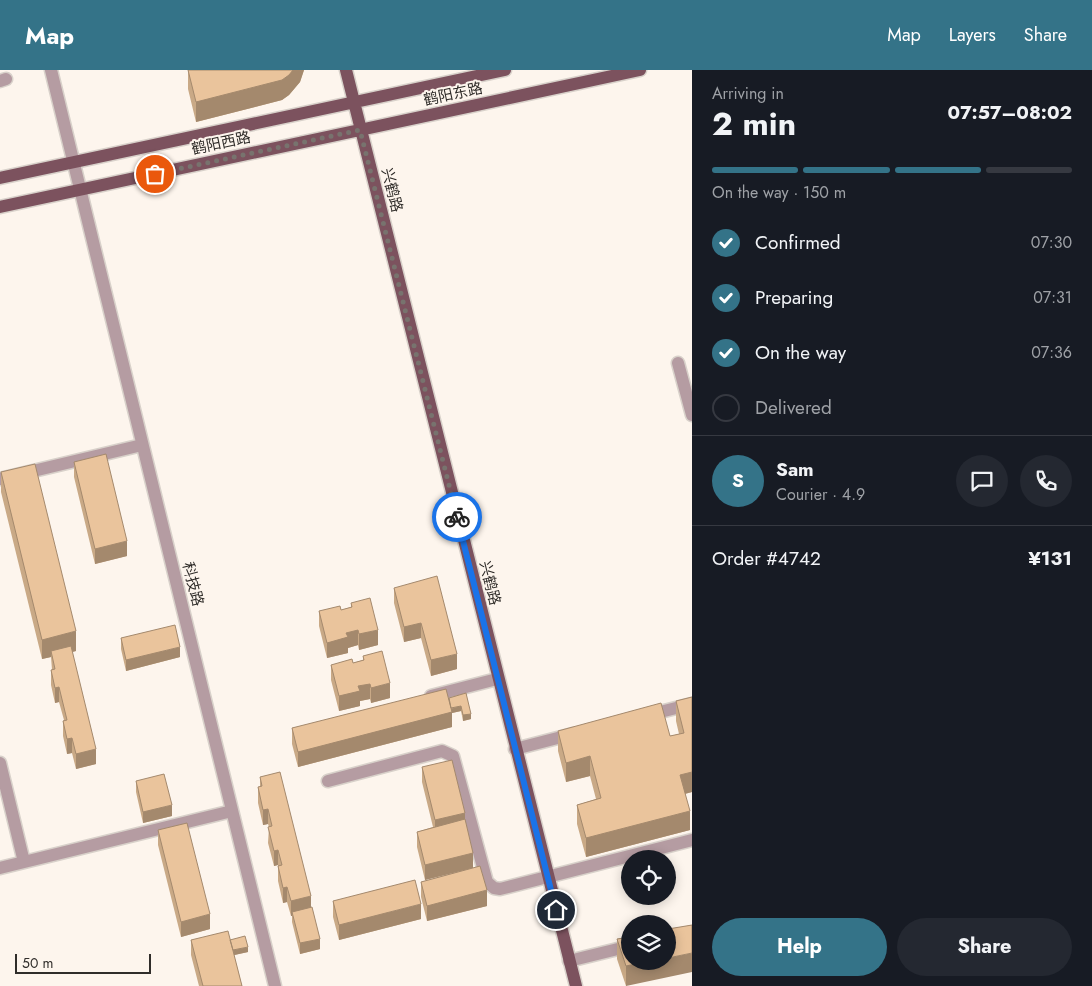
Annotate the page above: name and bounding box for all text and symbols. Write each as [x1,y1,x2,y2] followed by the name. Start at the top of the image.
[25,18,74,53] text: Map
[887,22,921,48] text: Map
[949,22,996,48] text: Layers
[1024,22,1067,48] text: Share
[421,77,485,111] street label: 鹤阳东路
[712,82,784,105] text: Arriving in
[948,99,1072,126] text: 07:57–08:02
[712,101,796,147] text: 2 min
[189,126,253,160] street label: 鹤阳西路
[134,153,176,195] pin
[141,160,169,188] icon: bag
[376,165,408,215] street label: 兴鹤路
[712,181,846,204] text: On the way · 150 m
[712,229,740,257] icon: check
[755,229,841,256] text: Confirmed
[1031,231,1072,254] text: 07:30
[712,284,740,312] icon: check
[755,284,833,311] text: Preparing
[1033,286,1072,309] text: 07:31
[712,339,740,367] icon: check
[755,339,846,366] text: On the way
[1031,341,1072,364] text: 07:36
[755,394,832,421] text: Delivered
[956,455,1008,507] button: chat
[1020,455,1072,507] button: phone
[776,456,814,483] text: Sam
[732,467,744,494] text: S
[776,483,865,506] text: Courier · 4.9
[432,492,482,542] courier
[443,503,471,531] icon: bike
[712,545,821,572] text: Order #4742
[1028,545,1072,572] text: ¥131
[474,558,506,608] street label: 兴鹤路
[177,559,209,609] street label: 科技路
[621,850,676,970] map controls
[621,850,676,905] button: locate
[535,889,577,931] pin
[542,896,570,924] icon: home
[621,915,676,970] button: layers
[712,918,887,976] button: Help
[897,918,1072,976] button: Share
[15,951,151,974] scale bar
[22,953,53,973] text: 50 m

